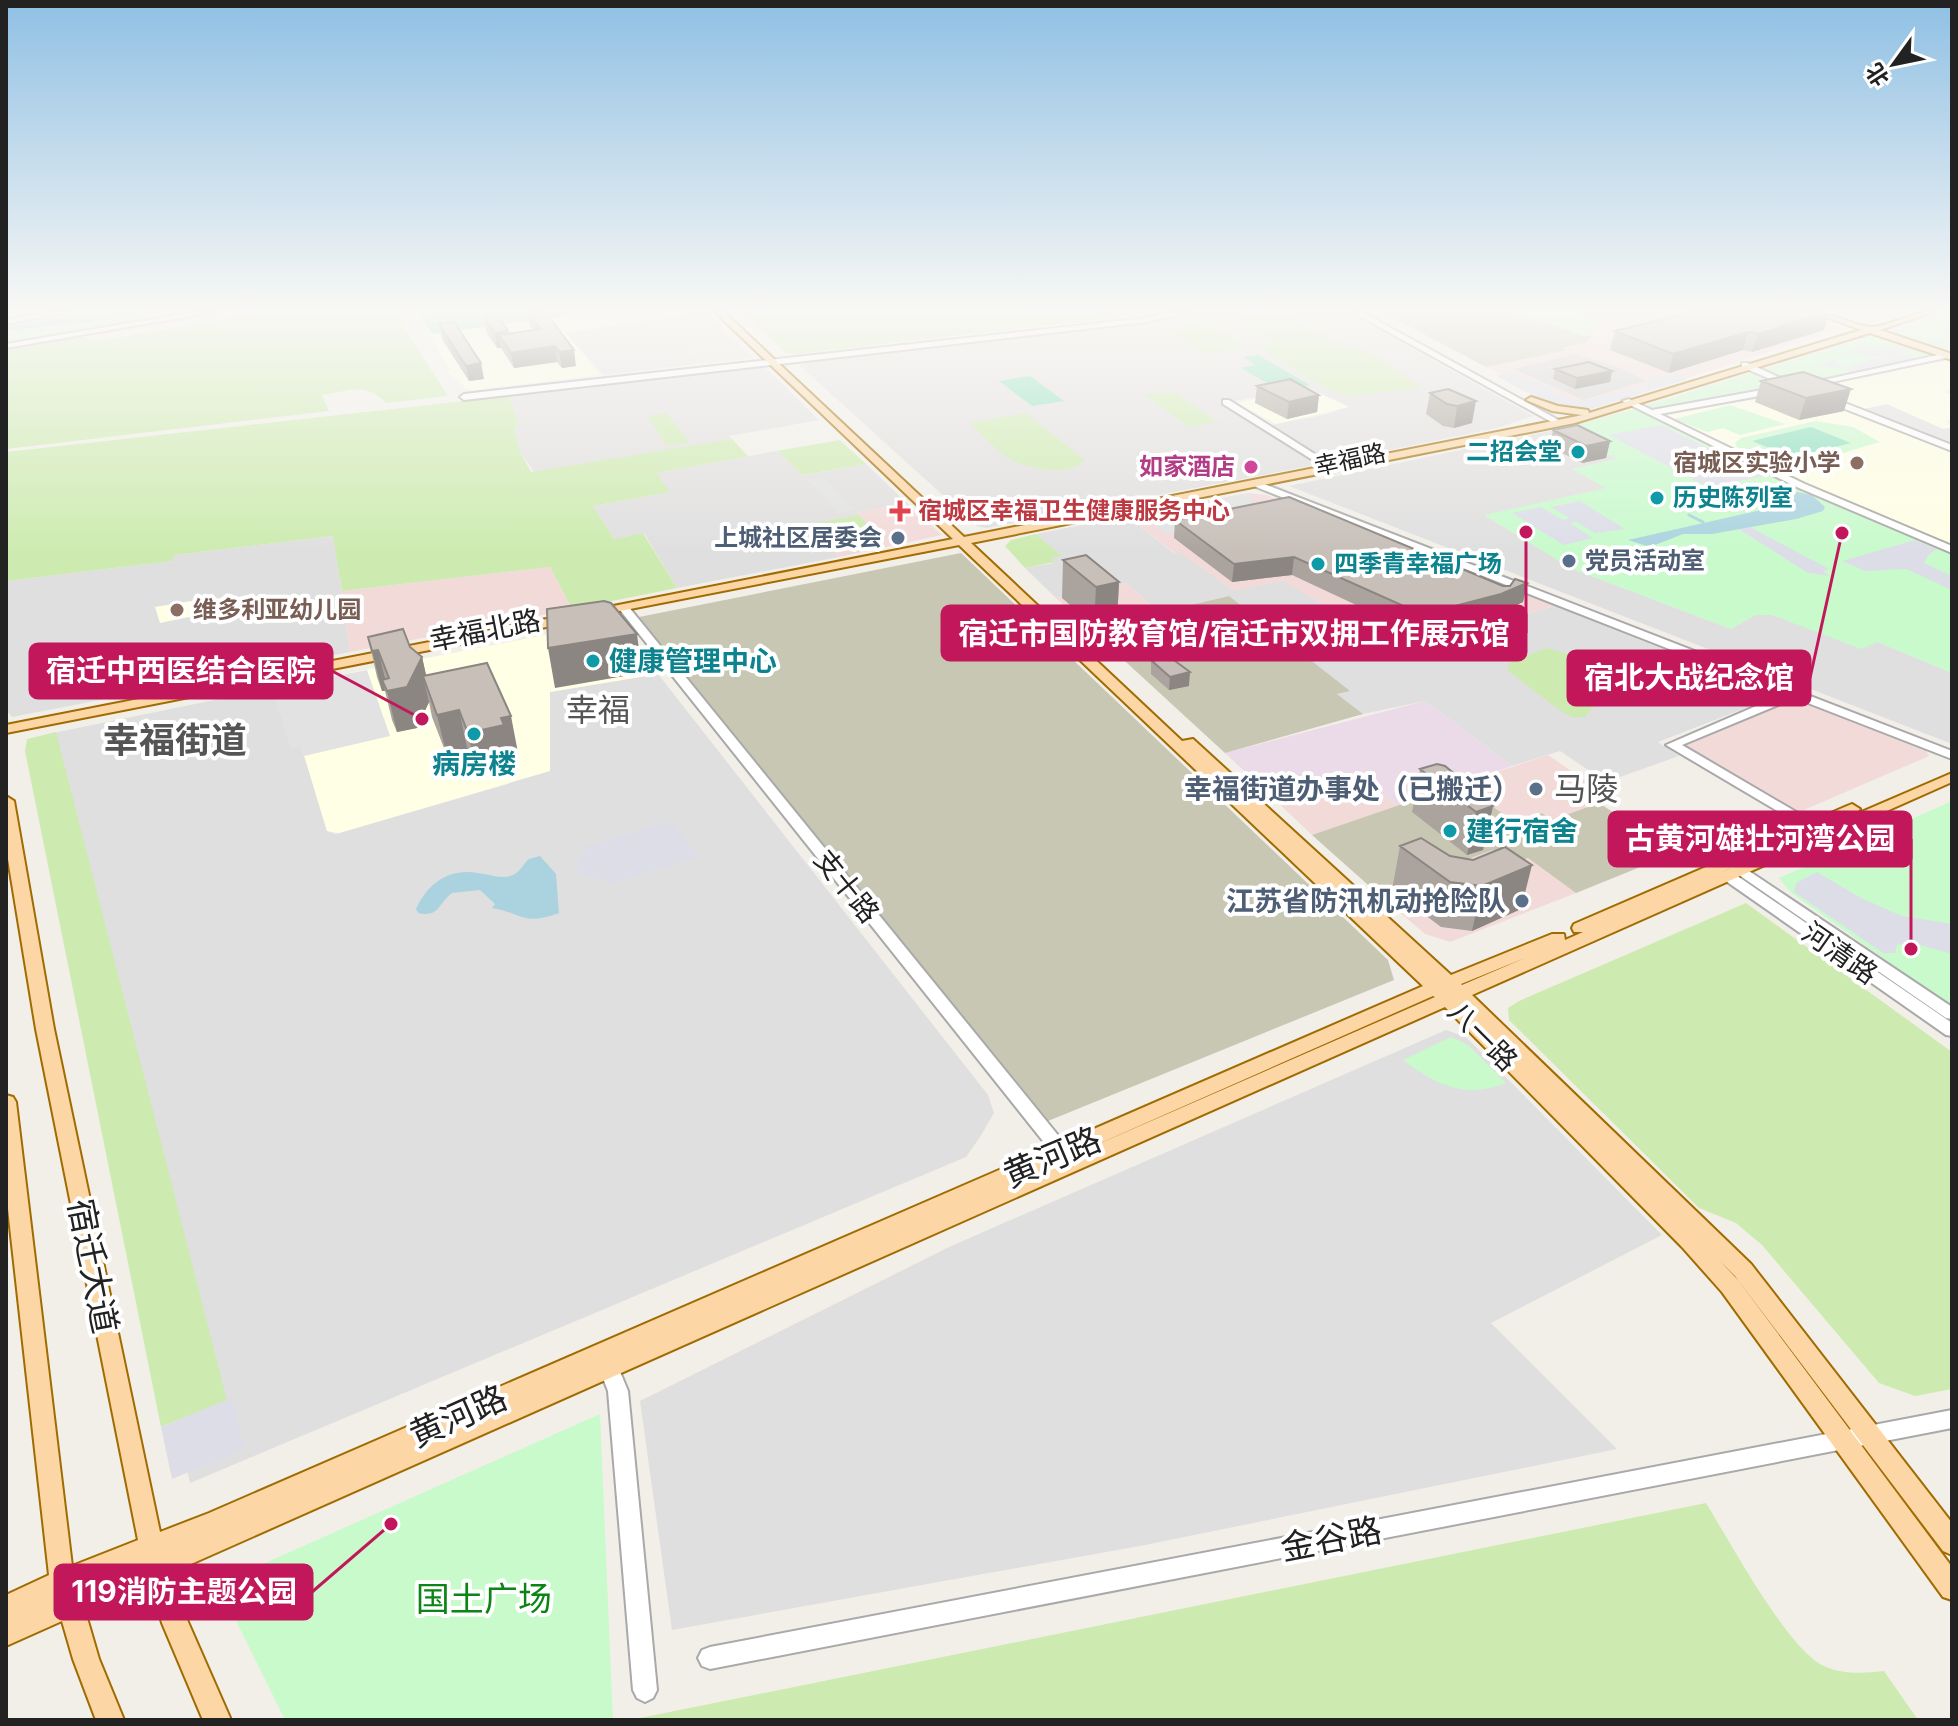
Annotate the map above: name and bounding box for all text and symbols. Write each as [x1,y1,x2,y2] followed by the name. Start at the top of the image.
[1854,24,1934,104] north arrow
[1860,59,1894,91] text: 北
[1466,437,1562,466] place label: 二招会堂
[1312,438,1388,481] street label: 幸福路
[1569,443,1587,461] marker: 二招会堂
[1673,448,1841,477] place label: 宿城区实验小学
[1139,452,1235,481] place label: 如家酒店
[1848,454,1866,472] marker: 宿城区实验小学
[1242,458,1260,476] marker: 如家酒店
[1673,483,1793,512] place label: 历史陈列室
[1648,489,1666,507] marker: 历史陈列室
[918,496,1230,525] place label: 宿城区幸福卫生健康服务中心
[889,500,911,522] marker: 宿城区幸福卫生健康服务中心
[714,523,882,552] place label: 上城社区居委会
[889,529,907,547] marker: 上城社区居委会
[1585,546,1705,575] place label: 党员活动室
[1334,549,1502,578] place label: 四季青幸福广场
[1560,552,1578,570] marker: 党员活动室
[1309,555,1327,573] marker: 四季青幸福广场
[193,595,361,624] place label: 维多利亚幼儿园
[168,601,186,619] marker: 维多利亚幼儿园
[427,603,543,657] street label: 幸福北路
[942,606,1526,660] callout: 宿迁市国防教育馆/宿迁市双拥工作展示馆
[958,615,1510,651] text: 宿迁市国防教育馆/宿迁市双拥工作展示馆
[30,644,332,698] callout: 宿迁中西医结合医院
[609,644,777,678] place label: 健康管理中心
[1568,651,1810,705] callout: 宿北大战纪念馆
[46,652,316,688] text: 宿迁中西医结合医院
[584,652,602,670] marker: 健康管理中心
[1584,659,1794,695] text: 宿北大战纪念馆
[566,690,630,729] district label: 幸福
[103,718,247,762] district label: 幸福街道
[465,725,483,743] marker: 病房楼
[432,747,516,781] place label: 病房楼
[1554,769,1618,808] district label: 马陵
[1184,772,1520,806] place label: 幸福街道办事处（已搬迁）
[1527,780,1545,798] marker: 幸福街道办事处（已搬迁）
[1609,812,1911,866] callout: 古黄河雄壮河湾公园
[1466,814,1578,848] place label: 建行宿舍
[1625,820,1895,856] text: 古黄河雄壮河湾公园
[1441,822,1459,840] marker: 建行宿舍
[807,843,887,929] street label: 支十路
[1226,884,1506,918] place label: 江苏省防汛机动抢险队
[1513,892,1531,910] marker: 江苏省防汛机动抢险队
[1796,915,1884,991] street label: 河清路
[1441,994,1525,1078] street label: 八一路
[997,1118,1107,1195] street label: 黄河路
[60,1195,127,1337] street label: 宿迁大道
[403,1376,513,1455] street label: 黄河路
[1277,1509,1385,1568] street label: 金谷路
[55,1565,312,1619] callout: 119消防主题公园
[71,1573,297,1609] text: 119消防主题公园
[416,1578,552,1619] park label: 国土广场

